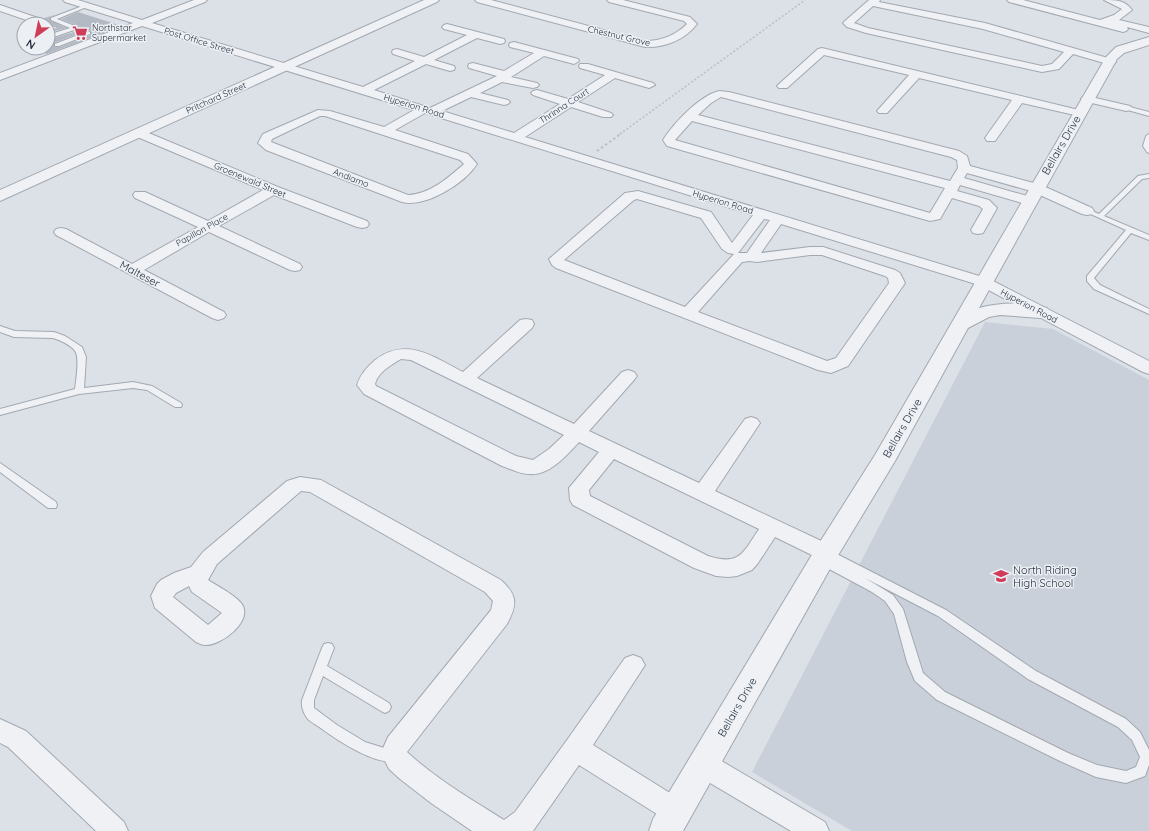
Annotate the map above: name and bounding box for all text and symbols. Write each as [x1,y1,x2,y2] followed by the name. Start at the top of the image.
[16,16,56,56] north arrow
[92,22,146,43] place label: Northstar Supermarket
[587,23,651,48] street label: Chestnut Grove
[71,24,89,42] supermarket icon: Northstar Supermarket
[163,25,235,56] street label: Post Office Street
[23,36,38,52] text: N
[184,79,248,116] street label: Pritchard Street
[537,85,591,126] street label: Thrinna Court
[382,91,446,120] street label: Hyperion Road
[1038,113,1084,177] street label: Bellairs Drive
[213,159,288,200] street label: Groenewald Street
[332,166,371,189] street label: Andiamo
[691,187,755,216] street label: Hyperion Road
[174,211,230,248] street label: Papillon Place
[117,258,163,291] street label: Malteser
[999,286,1060,325] street label: Hyperion Road
[879,396,925,460] street label: Bellairs Drive
[1013,563,1077,590] place label: North Riding High School
[992,567,1010,585] school or university icon: North Riding High School
[714,675,760,739] street label: Bellairs Drive

